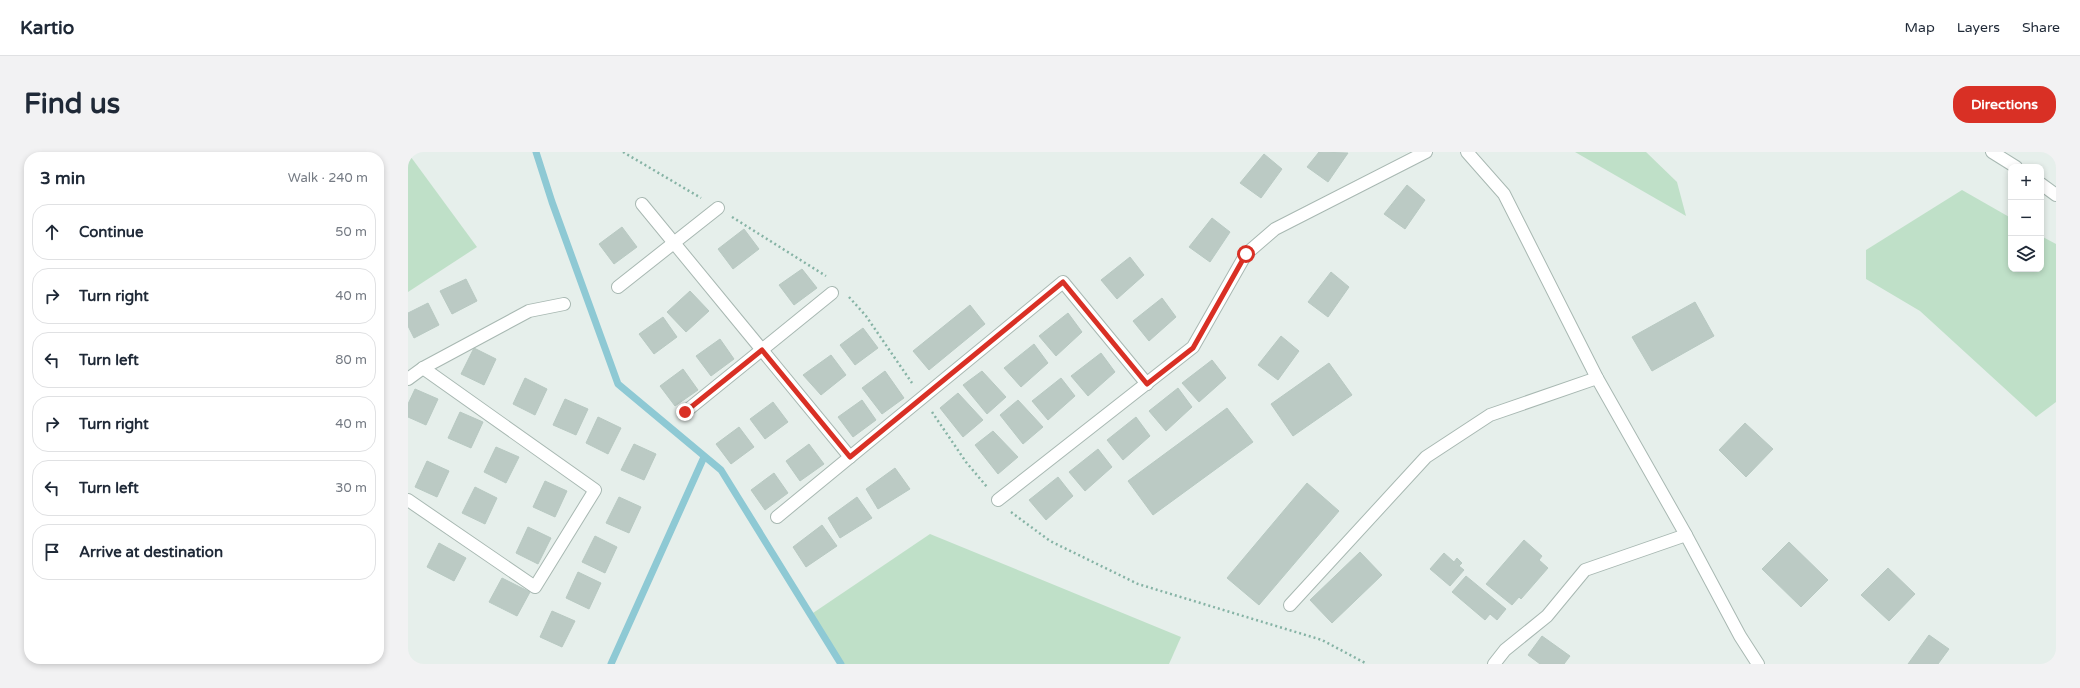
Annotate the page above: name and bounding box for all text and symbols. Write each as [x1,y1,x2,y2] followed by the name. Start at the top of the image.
[20,17,74,39] text: Kartio
[1905,19,1935,36] text: Map
[1957,19,2000,36] text: Layers
[2022,19,2060,36] text: Share
[1953,86,2056,123] button: Directions
[24,87,120,121] text: Find us
[2008,164,2044,272] map controls
[2008,164,2044,200] button: +
[40,168,85,189] text: 3 min
[288,170,368,186] text: Walk · 240 m
[2008,200,2044,236] button: −
[41,221,63,243] icon: ahead
[79,223,143,241] text: Continue
[335,224,367,240] text: 50 m
[2008,236,2044,272] button: layers
[1237,245,1255,263] route start
[41,285,63,307] icon: right
[79,287,149,305] text: Turn right
[335,288,367,304] text: 40 m
[41,349,63,371] icon: left
[79,351,139,369] text: Turn left
[335,352,367,368] text: 80 m
[676,403,694,421] route end
[41,413,63,435] icon: right
[79,415,149,433] text: Turn right
[335,416,367,432] text: 40 m
[41,477,63,499] icon: left
[79,479,139,497] text: Turn left
[335,480,367,496] text: 30 m
[41,541,63,563] icon: arrive
[79,543,223,561] text: Arrive at destination

